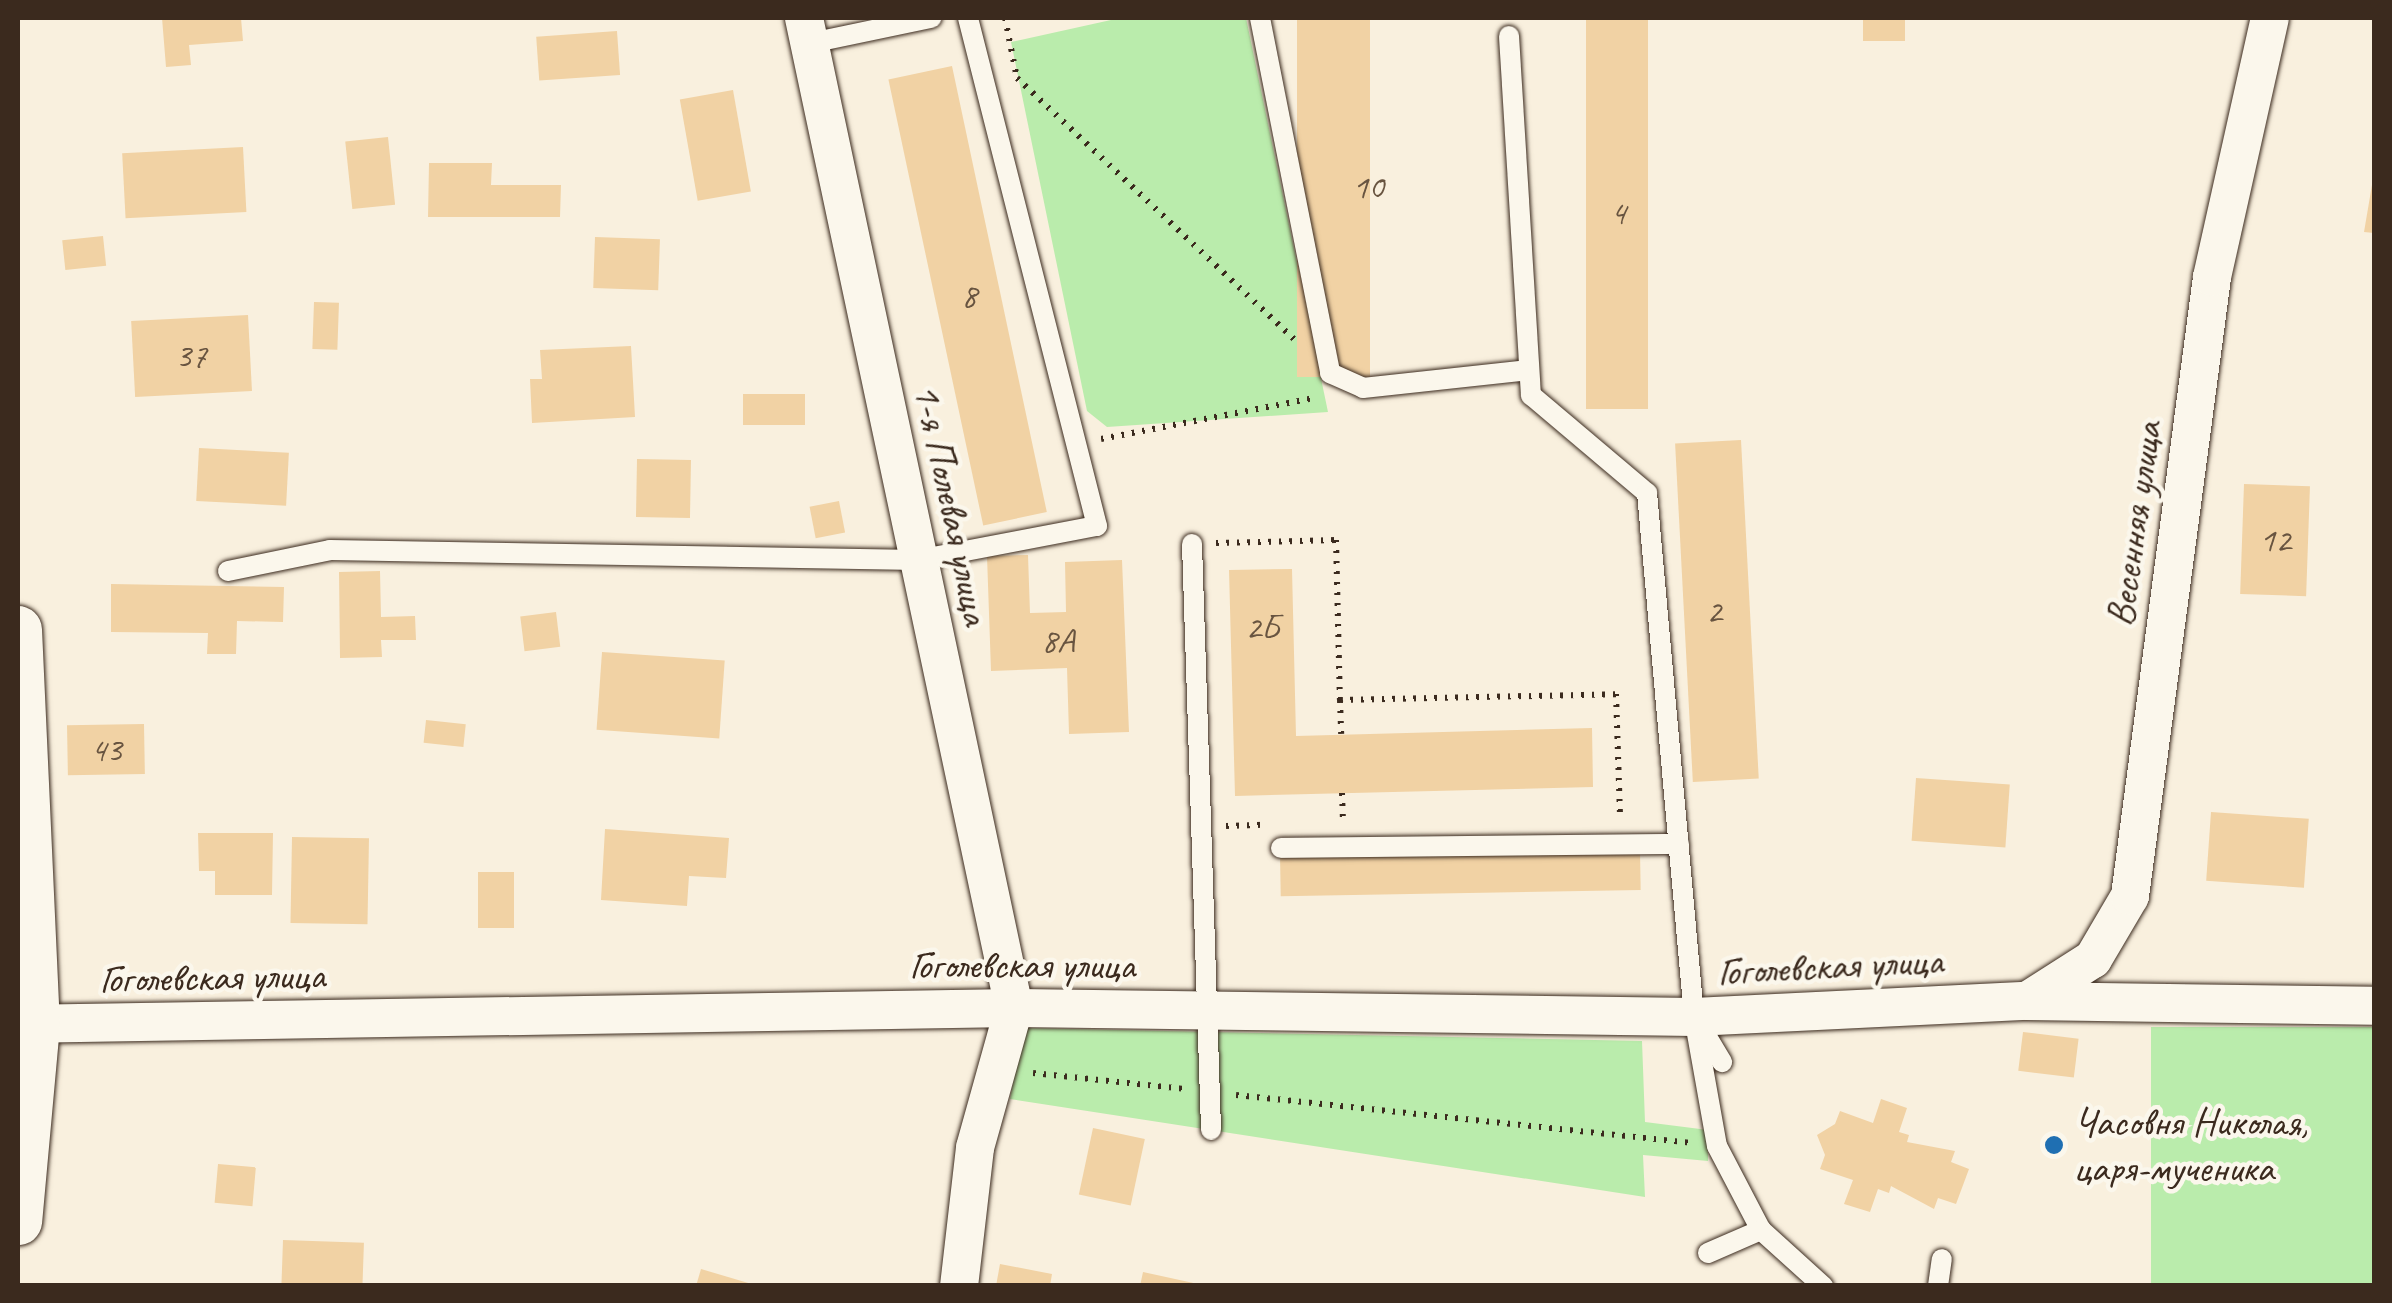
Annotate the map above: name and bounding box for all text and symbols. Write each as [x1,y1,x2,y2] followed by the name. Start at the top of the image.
[1352,166,1384,208] house number: 10
[1610,192,1626,234] house number: 4
[961,275,977,317] house number: 8
[175,335,207,377] house number: 37
[903,377,1001,631] street label: 1-я Полевая улица
[2096,418,2172,630] street label: Весенняя улица
[2259,519,2291,561] house number: 12
[1706,590,1722,632] house number: 2
[1245,606,1279,648] house number: 2Б
[1041,620,1075,662] house number: 8А
[90,729,122,771] house number: 43
[1715,936,1945,996] street label: Гоголевская улица
[908,941,1136,989] street label: Гоголевская улица
[97,951,327,1003] street label: Гоголевская улица
[2074,1098,2308,1192] place label: Часовня Николая, царя-мученика
[2043,1134,2065,1156] marker: Часовня Николая, царя-мученика

